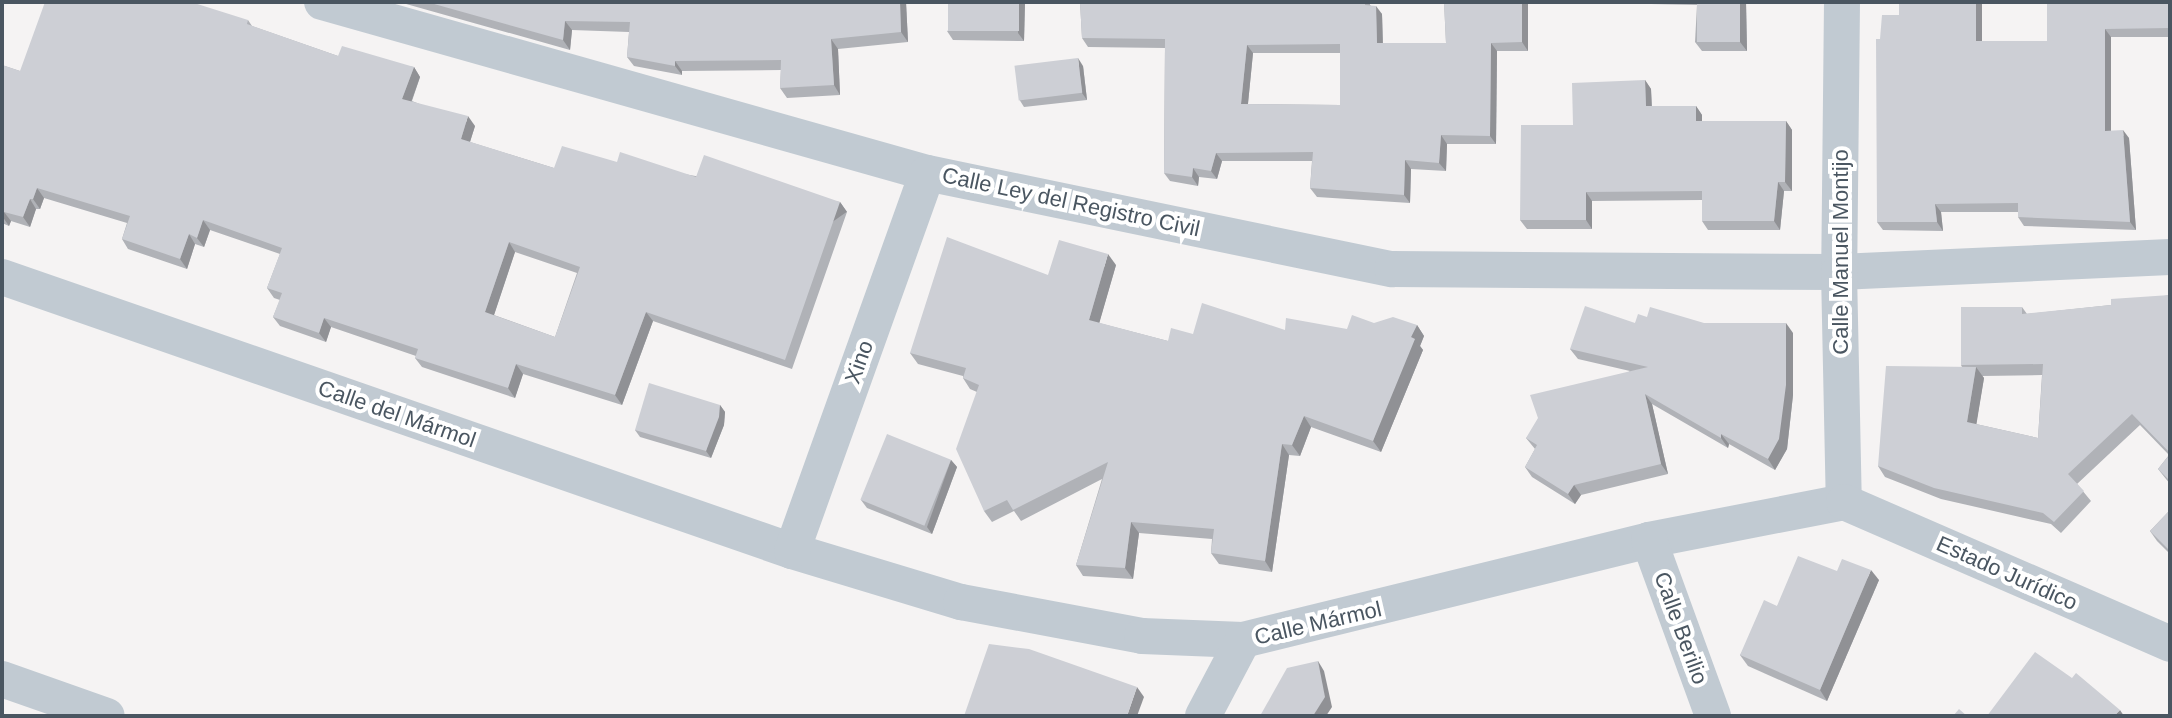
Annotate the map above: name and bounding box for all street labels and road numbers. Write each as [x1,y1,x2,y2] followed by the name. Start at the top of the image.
[1828,149,1854,355] street label: Calle Manuel Montijo
[940,162,1202,242] street label: Calle Ley del Registro Civil
[839,337,879,387] street label: Xino
[315,375,479,453] street label: Calle del Mármol
[1932,530,2082,616] street label: Estado Jurídico
[1649,568,1713,688] street label: Calle Berilio
[1252,596,1384,650] street label: Calle Mármol

